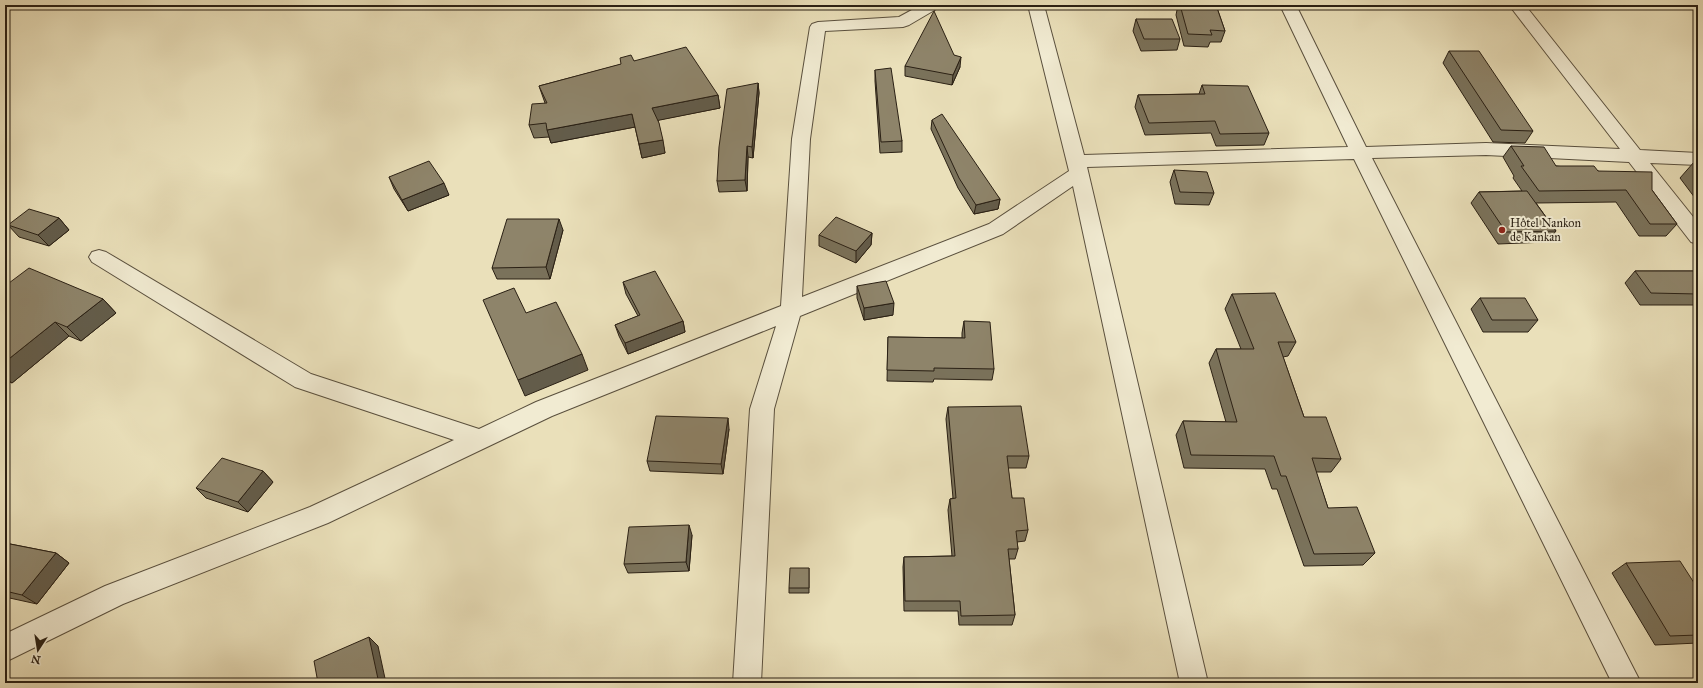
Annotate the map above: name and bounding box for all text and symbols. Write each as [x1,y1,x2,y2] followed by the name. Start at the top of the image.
[1510,216,1581,244] place label: Hôtel Nankon de Kankan
[1497,225,1507,235] marker: Hôtel Nankon de Kankan
[18,630,58,670] north arrow
[29,652,42,667] text: N

